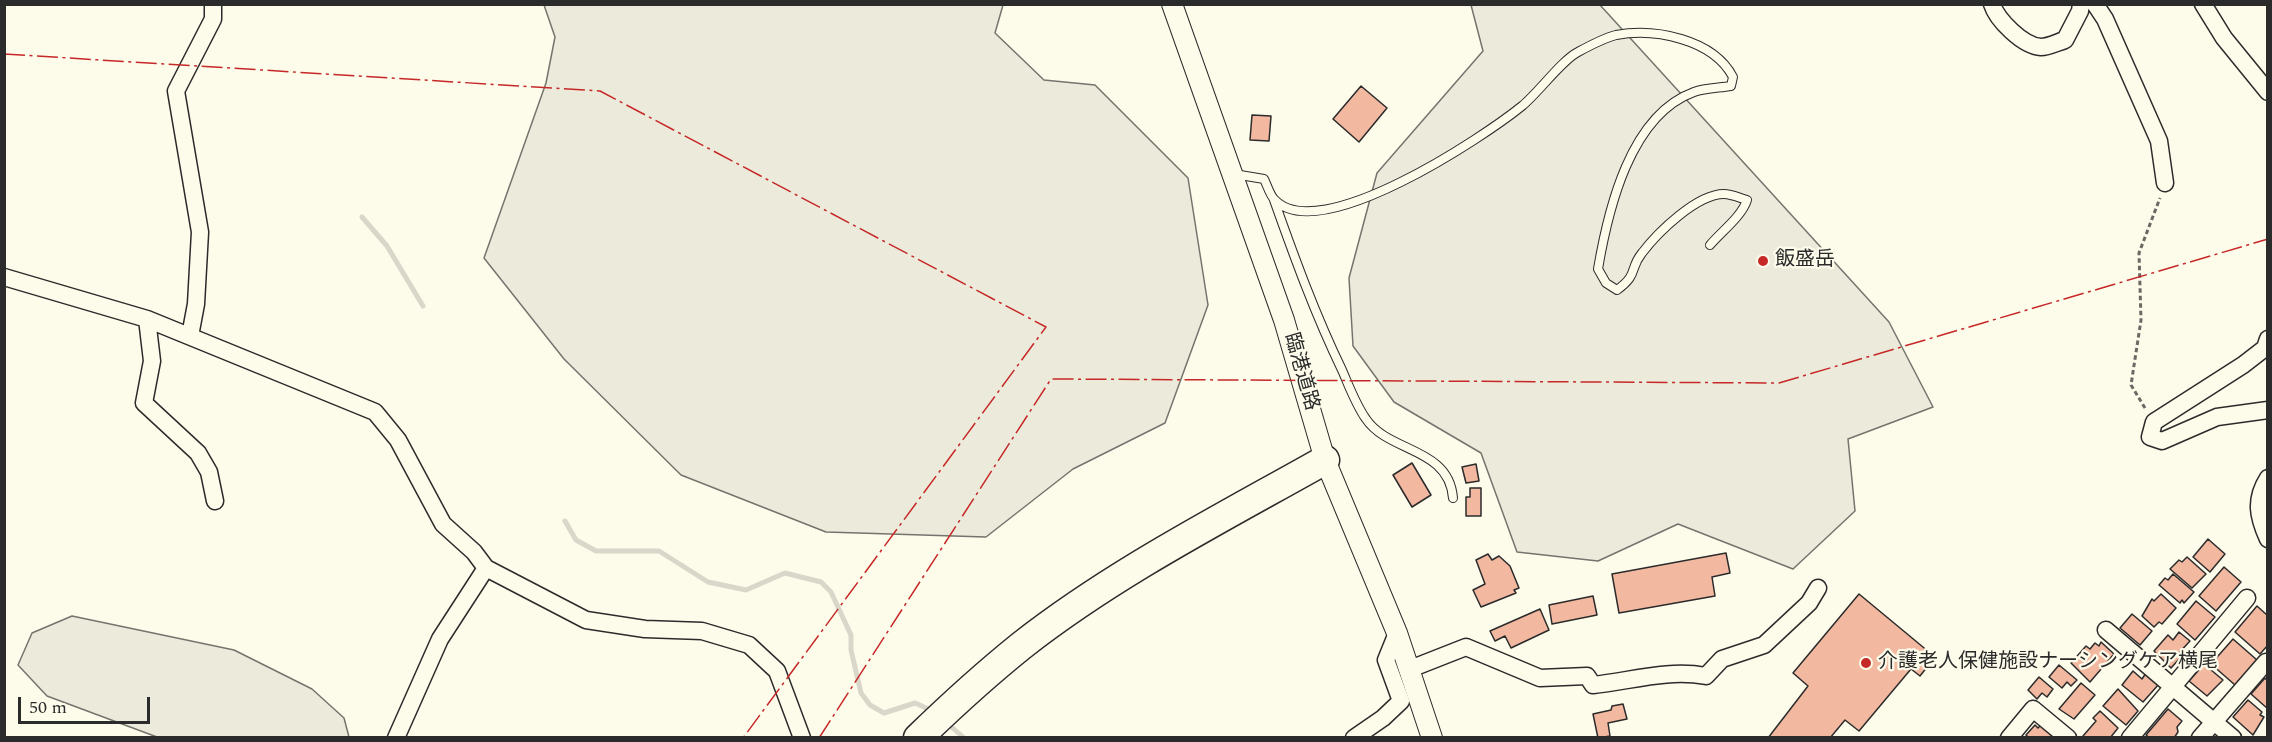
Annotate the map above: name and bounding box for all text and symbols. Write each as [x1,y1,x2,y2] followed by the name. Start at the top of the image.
[1775,249,1835,273] place label: 飯盛岳
[1756,254,1770,268] marker: 飯盛岳
[1277,330,1323,414] street label: 臨港道路
[1878,651,2218,675] place label: 介護老人保健施設ナーシングケア横尾
[1859,656,1873,670] marker: 介護老人保健施設ナーシングケア横尾
[21,685,153,723] scale bar
[29,694,67,721] text: 50 m

